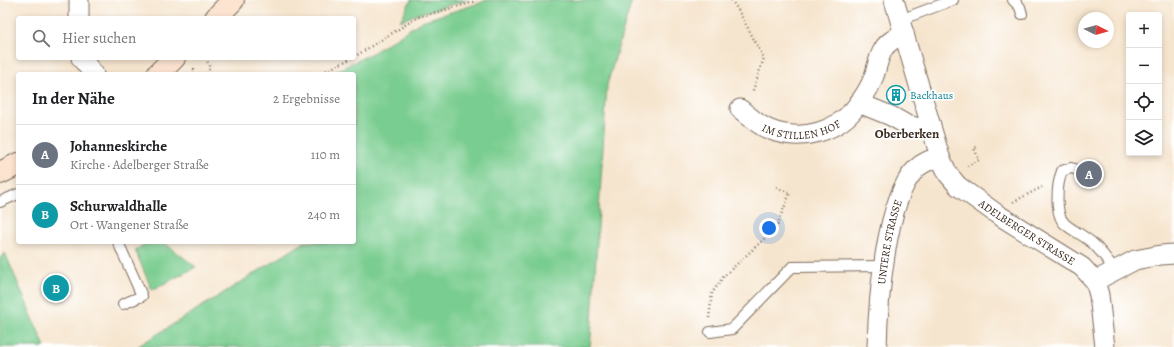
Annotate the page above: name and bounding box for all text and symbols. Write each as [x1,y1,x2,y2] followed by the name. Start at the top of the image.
[1078,12,1114,48] north arrow
[1126,12,1162,156] map controls
[1126,12,1162,48] button: +
[16,16,356,60] search box
[30,27,52,49] icon: search
[62,28,136,48] text: Hier suchen
[1126,48,1162,84] button: −
[885,84,907,106] building icon: Backhaus
[1126,84,1162,120] button: locate
[32,87,115,110] text: In der Nähe
[910,88,953,103] place label: Backhaus
[273,90,340,107] text: 2 Ergebnisse
[759,116,844,143] street label: IM STILLEN HOF
[1126,120,1162,156] button: layers
[875,125,940,142] district label: Oberberken
[70,136,167,156] text: Johanneskirche
[41,146,49,163] text: A
[311,146,340,163] text: 110 m
[70,156,209,173] text: Kirche · Adelberger Straße
[1076,159,1102,189] pin: A
[70,196,167,216] text: Schurwaldhalle
[975,196,1078,269] street label: ADELBERGER STRASSE
[874,198,906,285] street label: UNTERE STRASSE
[41,206,49,223] text: B
[308,206,340,223] text: 240 m
[70,216,189,233] text: Ort · Wangener Straße
[759,218,779,238] your location
[43,273,69,303] pin: B

